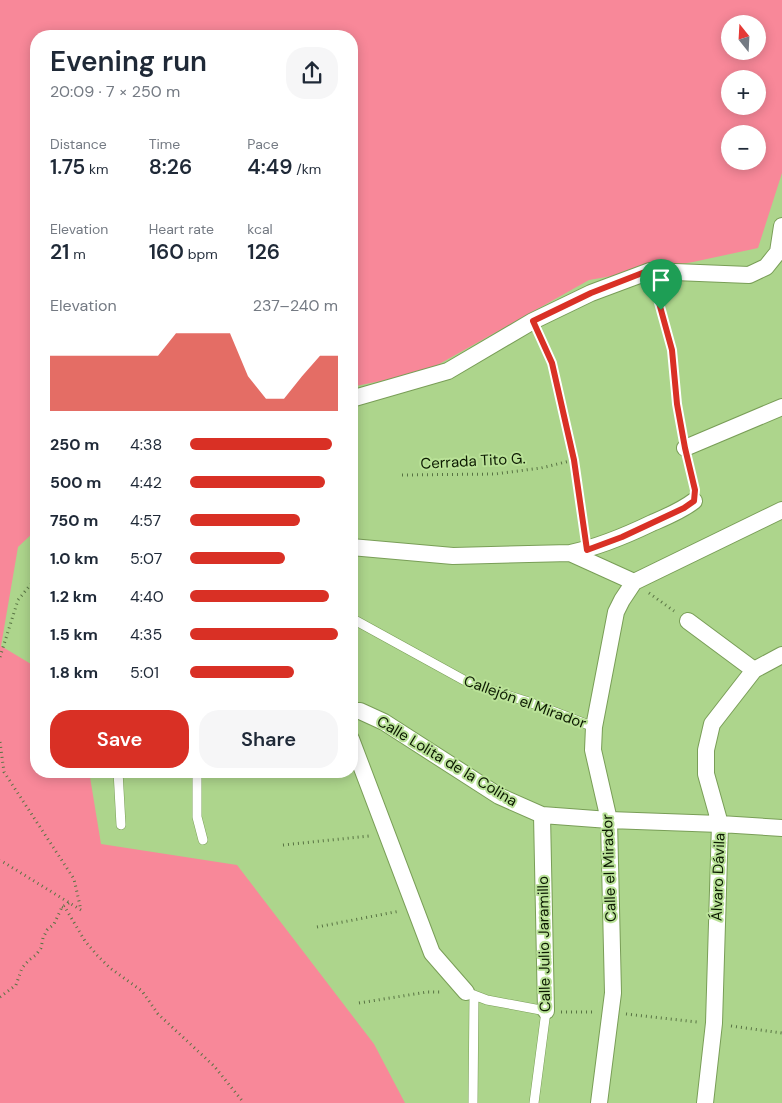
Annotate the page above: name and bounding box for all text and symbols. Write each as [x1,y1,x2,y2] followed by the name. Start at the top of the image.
[721,15,766,60] north arrow
[721,15,766,170] map controls
[50,43,207,80] text: Evening run
[286,47,338,99] button: share
[721,70,766,115] button: +
[50,81,180,102] text: 20:09 · 7 × 250 m
[721,125,766,170] button: −
[50,135,107,153] text: Distance
[149,135,180,153] text: Time
[247,135,279,153] text: Pace
[50,153,85,181] text: 1.75
[149,153,192,181] text: 8:26
[247,153,292,181] text: 4:49
[85,160,109,178] text: km
[292,160,321,178] text: /km
[50,220,108,238] text: Elevation
[149,220,214,238] text: Heart rate
[247,220,273,238] text: kcal
[50,238,69,266] text: 21
[149,238,184,266] text: 160
[247,238,280,266] text: 126
[69,245,86,263] text: m
[184,245,218,263] text: bpm
[640,259,682,310] pin
[647,266,675,294] icon: arrive
[50,295,117,316] text: Elevation
[253,295,338,316] text: 237–240 m
[50,434,99,455] text: 250 m
[130,434,162,455] text: 4:38
[420,448,526,474] street label: Cerrada Tito G.
[50,472,101,493] text: 500 m
[130,472,162,493] text: 4:42
[50,510,98,531] text: 750 m
[130,510,161,531] text: 4:57
[50,548,99,569] text: 1.0 km
[130,548,162,569] text: 5:07
[50,586,97,607] text: 1.2 km
[130,586,164,607] text: 4:40
[50,624,98,645] text: 1.5 km
[130,624,162,645] text: 4:35
[50,662,98,683] text: 1.8 km
[130,662,159,683] text: 5:01
[461,671,589,734] street label: Callejón el Mirador
[50,710,189,768] button: Save
[199,710,338,768] button: Share
[373,711,521,811] street label: Calle Lolita de la Colina
[597,813,621,922] street label: Calle el Mirador
[706,832,730,922] street label: Álvaro Dávila
[533,876,555,1012] street label: Calle Julio Jaramillo

